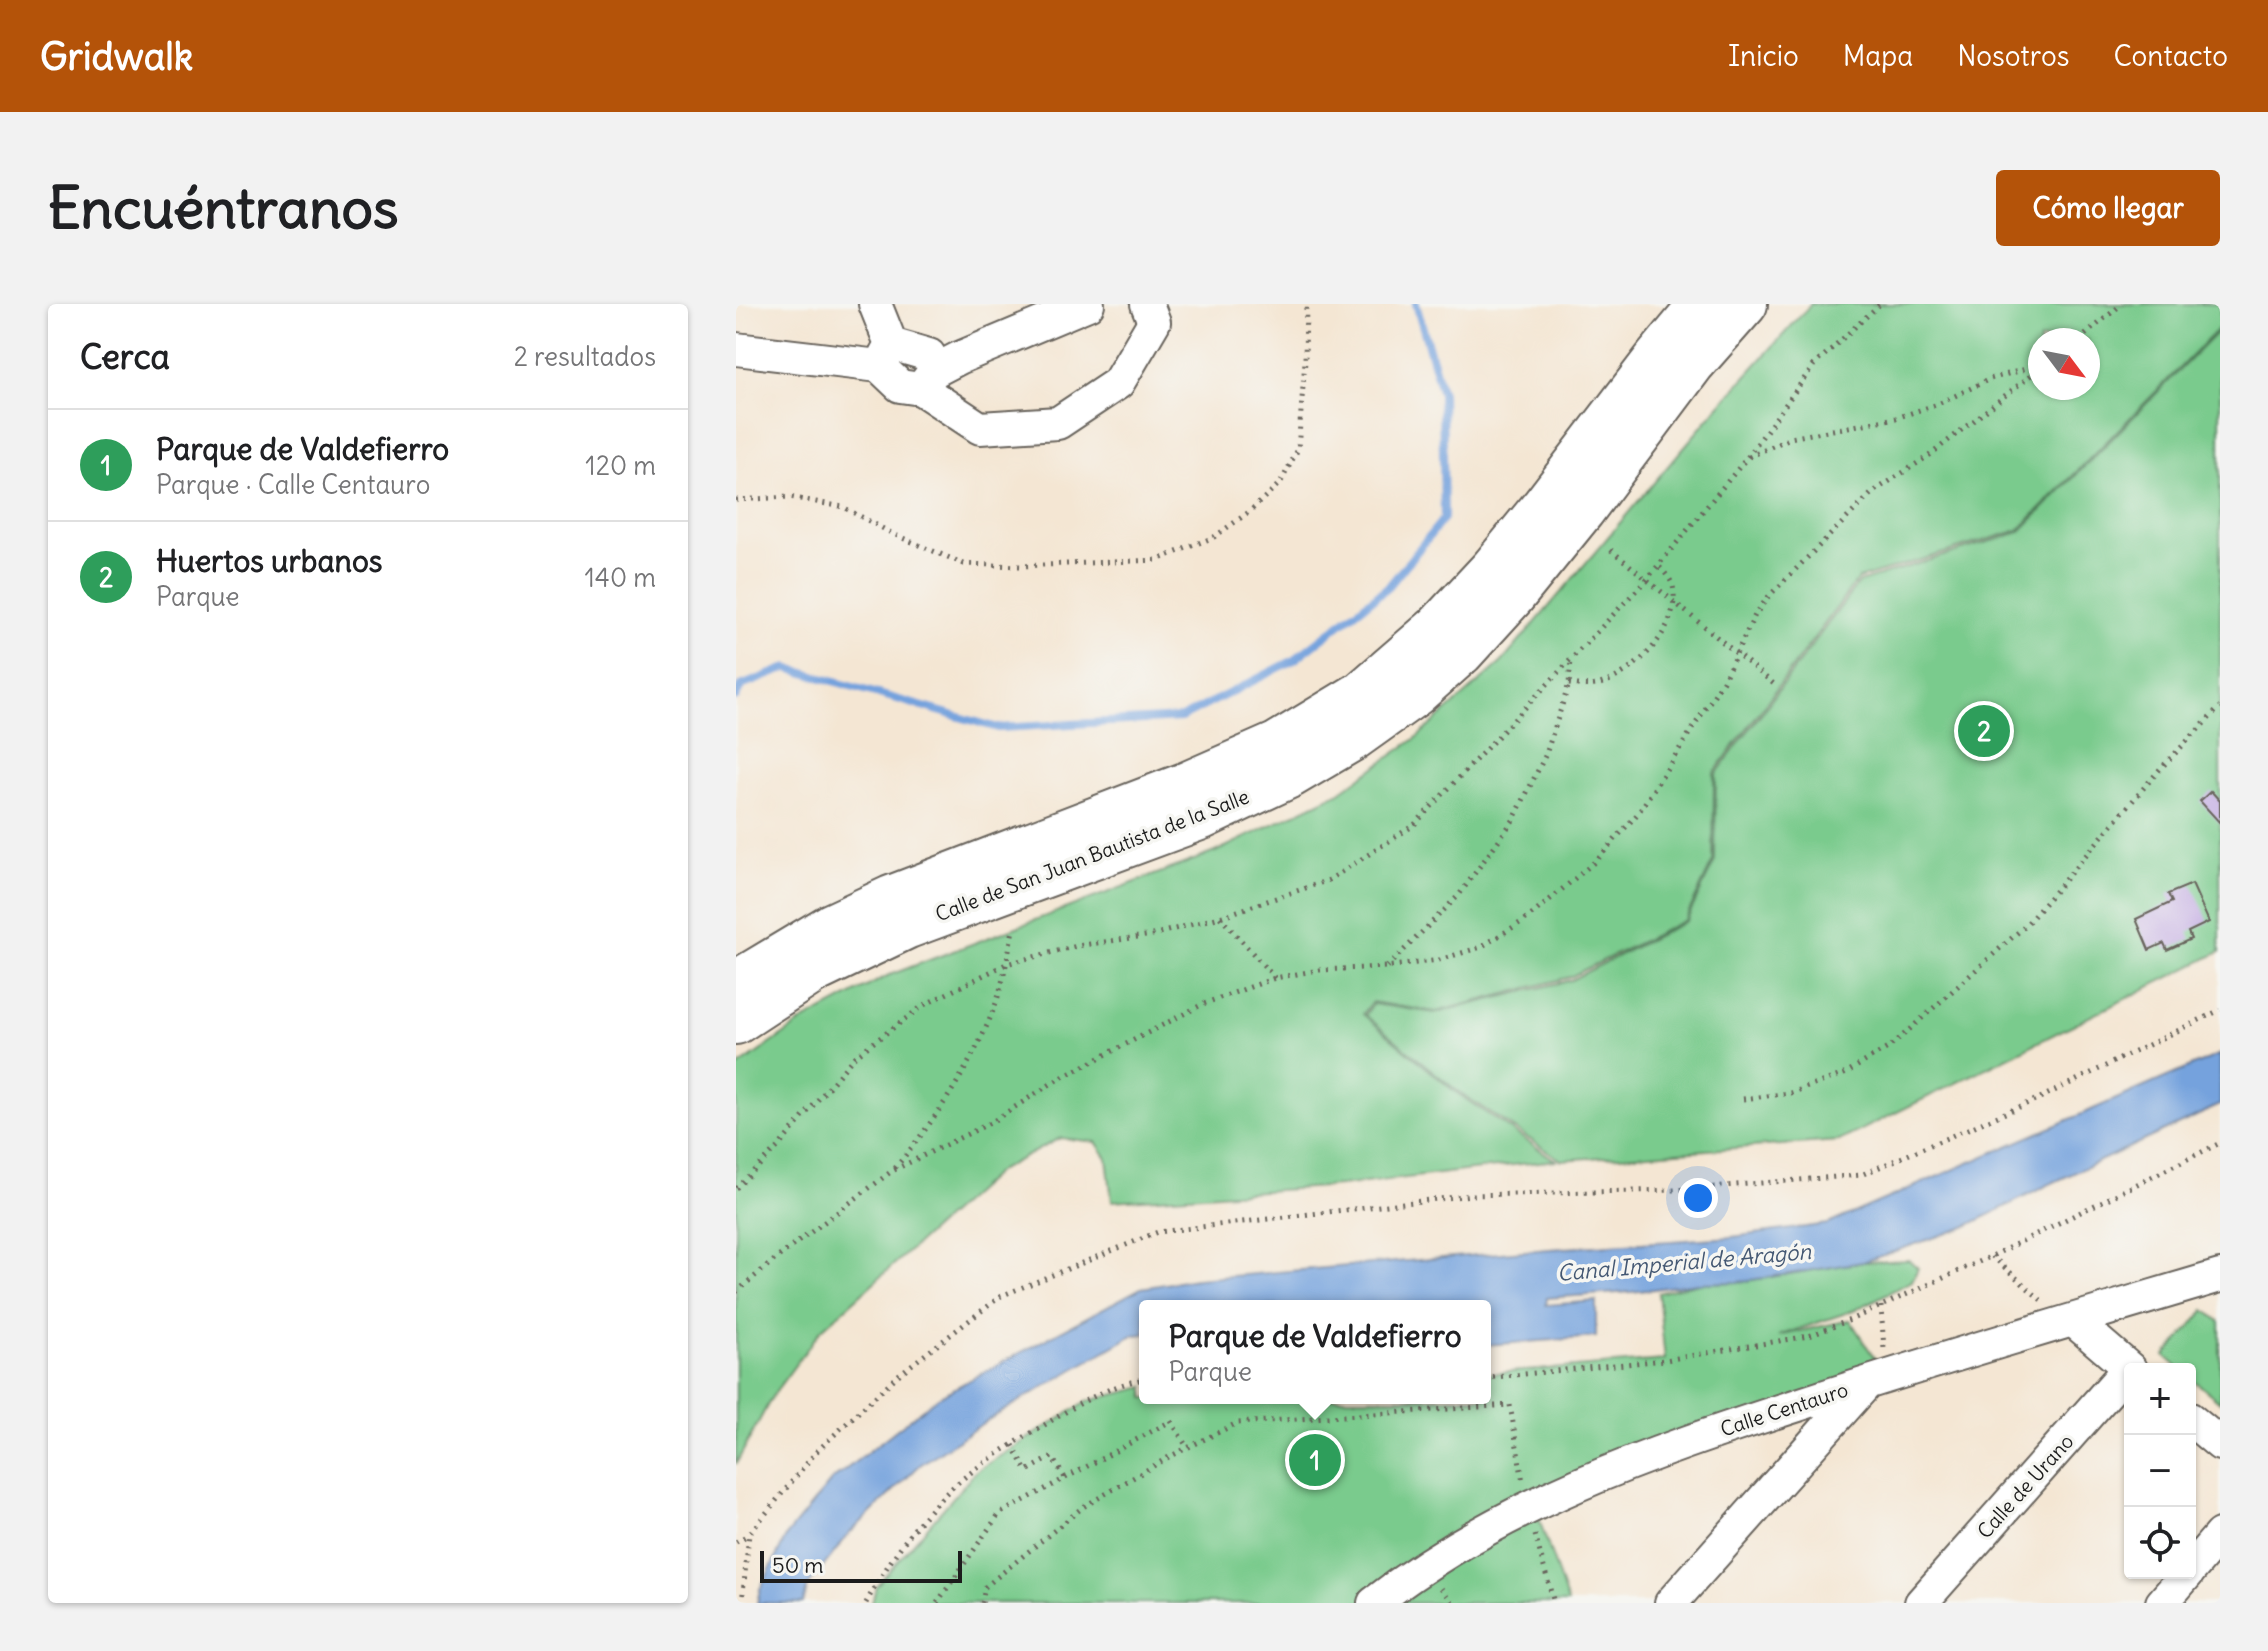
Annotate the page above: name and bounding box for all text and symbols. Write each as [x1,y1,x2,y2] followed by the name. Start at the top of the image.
[40,33,193,80] text: Gridwalk
[1728,38,1799,74] text: Inicio
[1843,38,1913,74] text: Mapa
[1957,38,2069,74] text: Nosotros
[2113,38,2228,74] text: Contacto
[1996,170,2220,246] button: Cómo llegar
[48,173,399,243] text: Encuéntranos
[2028,328,2100,400] north arrow
[80,335,170,378] text: Cerca
[514,340,656,373] text: 2 resultados
[156,430,449,468] text: Parque de Valdefierro
[101,449,111,482] text: 1
[585,449,656,482] text: 120 m
[156,468,430,501] text: Parque · Calle Centauro
[156,542,382,580] text: Huertos urbanos
[99,561,113,594] text: 2
[585,561,656,594] text: 140 m
[156,580,240,613] text: Parque
[1958,701,2010,761] pin: 2
[932,783,1252,927] street label: Calle de San Juan Bautista de la Salle
[1678,1178,1718,1218] your location
[1556,1237,1813,1287] water label: Canal Imperial de Aragón
[1139,1300,1491,1404] popup
[1168,1317,1462,1355] text: Parque de Valdefierro
[1168,1355,1252,1388] text: Parque
[2124,1363,2196,1579] map controls
[2124,1363,2196,1435] button: +
[1717,1377,1851,1441] street label: Calle Centauro
[1972,1429,2078,1543] street label: Calle de Urano
[1289,1430,1341,1490] pin: 1
[2124,1435,2196,1507] button: −
[2124,1507,2196,1579] button: locate
[760,1547,962,1583] scale bar
[772,1551,824,1579] text: 50 m

